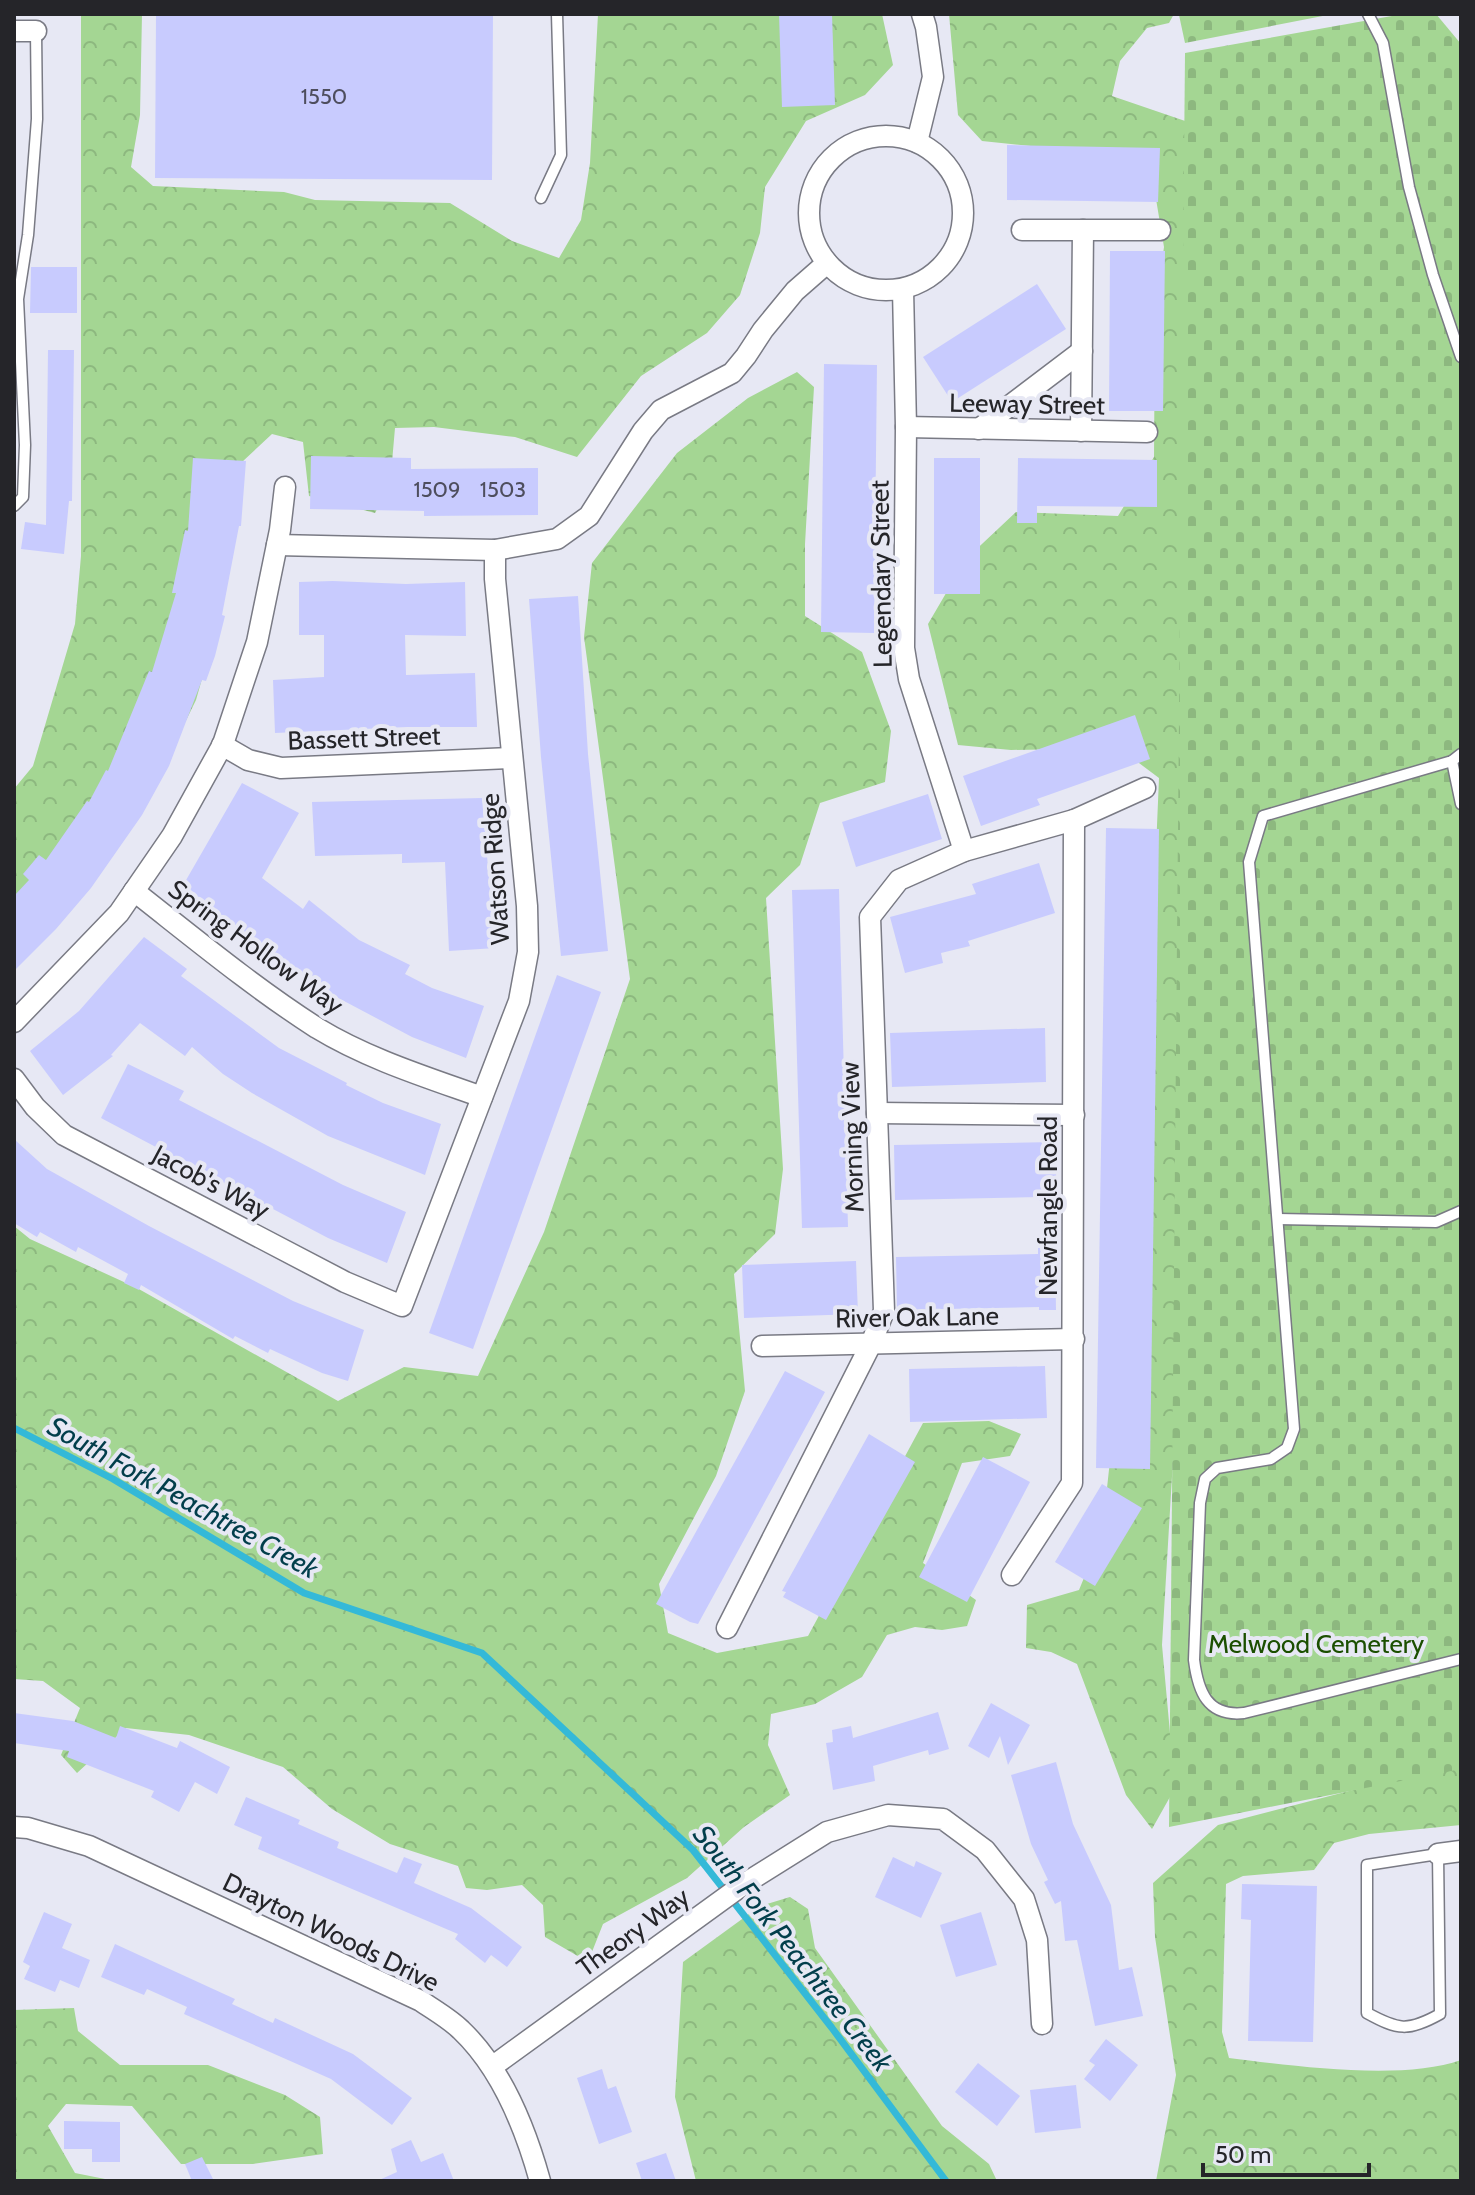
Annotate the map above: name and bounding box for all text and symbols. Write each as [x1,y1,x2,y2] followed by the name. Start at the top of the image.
[301,83,347,110] house number: 1550
[949,387,1105,421] street label: Leeway Street
[414,476,460,503] house number: 1509
[480,476,526,503] house number: 1503
[863,480,899,668] street label: Legendary Street
[287,719,441,757] street label: Bassett Street
[474,792,516,946] street label: Watson Ridge
[162,873,350,1021] street label: Spring Hollow Way
[833,1061,871,1213] street label: Morning View
[1032,1116,1064,1296] street label: Newfangle Road
[146,1137,275,1226] street label: Jacob's Way
[835,1300,999,1334] street label: River Oak Lane
[42,1409,325,1586] water label: South Fork Peachtree Creek
[1208,1628,1424,1660] park label: Melwood Cemetery
[686,1818,900,2079] water label: South Fork Peachtree Creek
[218,1866,444,1998] street label: Drayton Woods Drive
[571,1880,695,1984] street label: Theory Way
[1203,2127,1369,2177] scale bar
[1215,2140,1271,2169] text: 50 m

